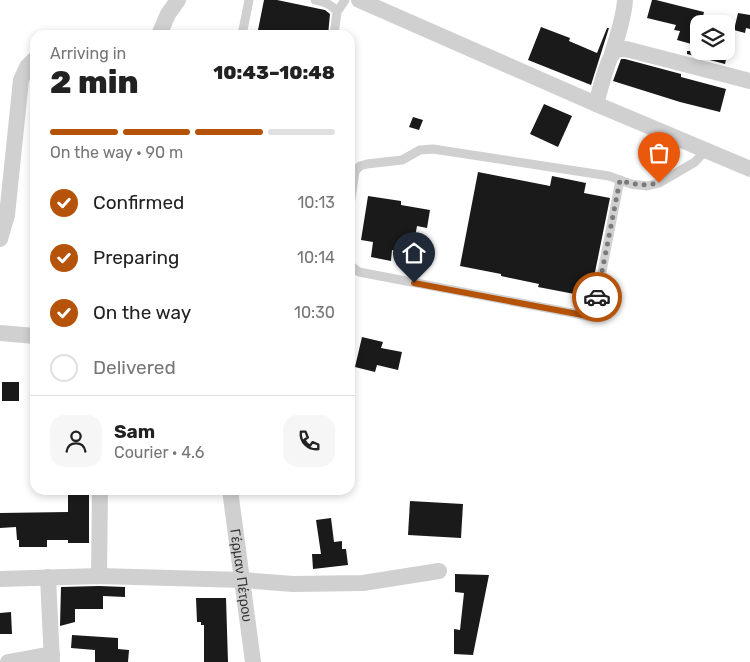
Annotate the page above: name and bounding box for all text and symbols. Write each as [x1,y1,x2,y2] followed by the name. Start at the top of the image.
[690,15,735,60] map controls
[690,15,735,60] button: layers
[50,44,126,63] text: Arriving in
[213,61,335,84] text: 10:43–10:48
[50,63,139,101] text: 2 min
[638,132,680,183] pin
[645,139,673,167] icon: bag
[50,143,183,162] text: On the way · 90 m
[50,189,78,217] icon: check
[93,191,184,214] text: Confirmed
[297,193,335,212] text: 10:13
[393,232,435,283] pin
[400,239,428,267] icon: home
[50,244,78,272] icon: check
[93,246,179,269] text: Preparing
[297,248,335,267] text: 10:14
[572,272,622,322] courier
[583,283,611,311] icon: car
[50,299,78,327] icon: check
[93,301,191,324] text: On the way
[294,303,335,322] text: 10:30
[93,356,176,379] text: Delivered
[50,415,102,467] button: person
[283,415,335,467] button: phone
[114,420,155,443] text: Sam
[114,443,204,462] text: Courier · 4.6
[227,528,256,623] street label: Γέρμαν Πέτρου

